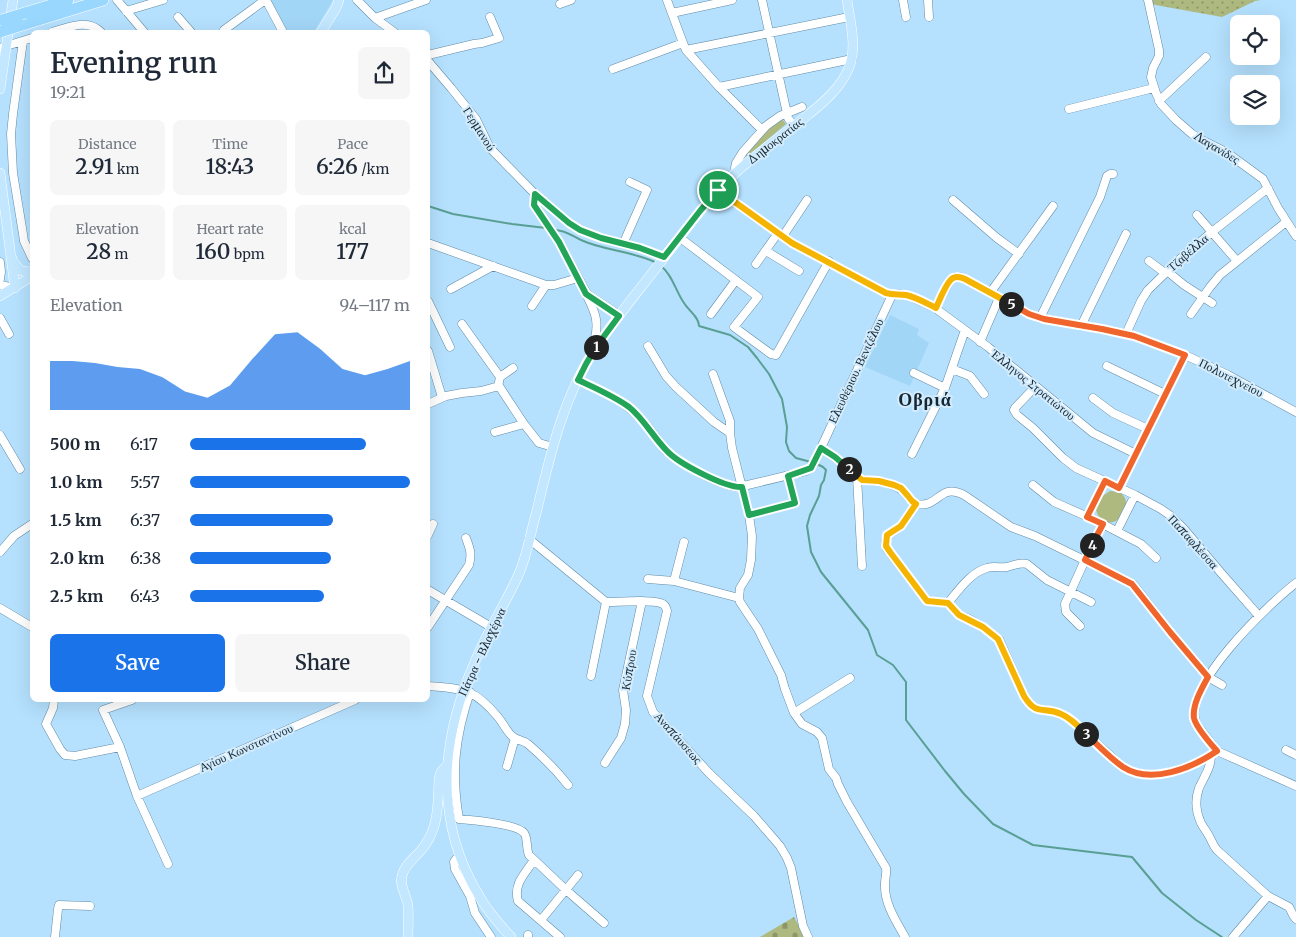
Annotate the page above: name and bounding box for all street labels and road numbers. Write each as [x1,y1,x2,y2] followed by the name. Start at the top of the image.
[460,104,499,154] street label: Γερμανού
[744,114,806,167] street label: Δημοκρατίας
[1191,128,1243,167] street label: Λαγανίδες
[1164,230,1212,275] street label: Τζαβέλλα
[825,316,886,426] street label: Ελευθέριου. Βενιζέλου
[987,345,1079,423] street label: Έλληνος Στρατιώτου
[1197,355,1266,400] street label: Πολυτεχνείου
[1165,511,1222,572] street label: Παπαφλέσσα
[454,605,509,698] street label: Πάτρα - Βλαχέρνα
[618,648,639,691] street label: Κύπρου
[651,709,706,767] street label: Αναπάυσεως
[197,720,295,775] street label: Αγίου Κωνσταντίνου

